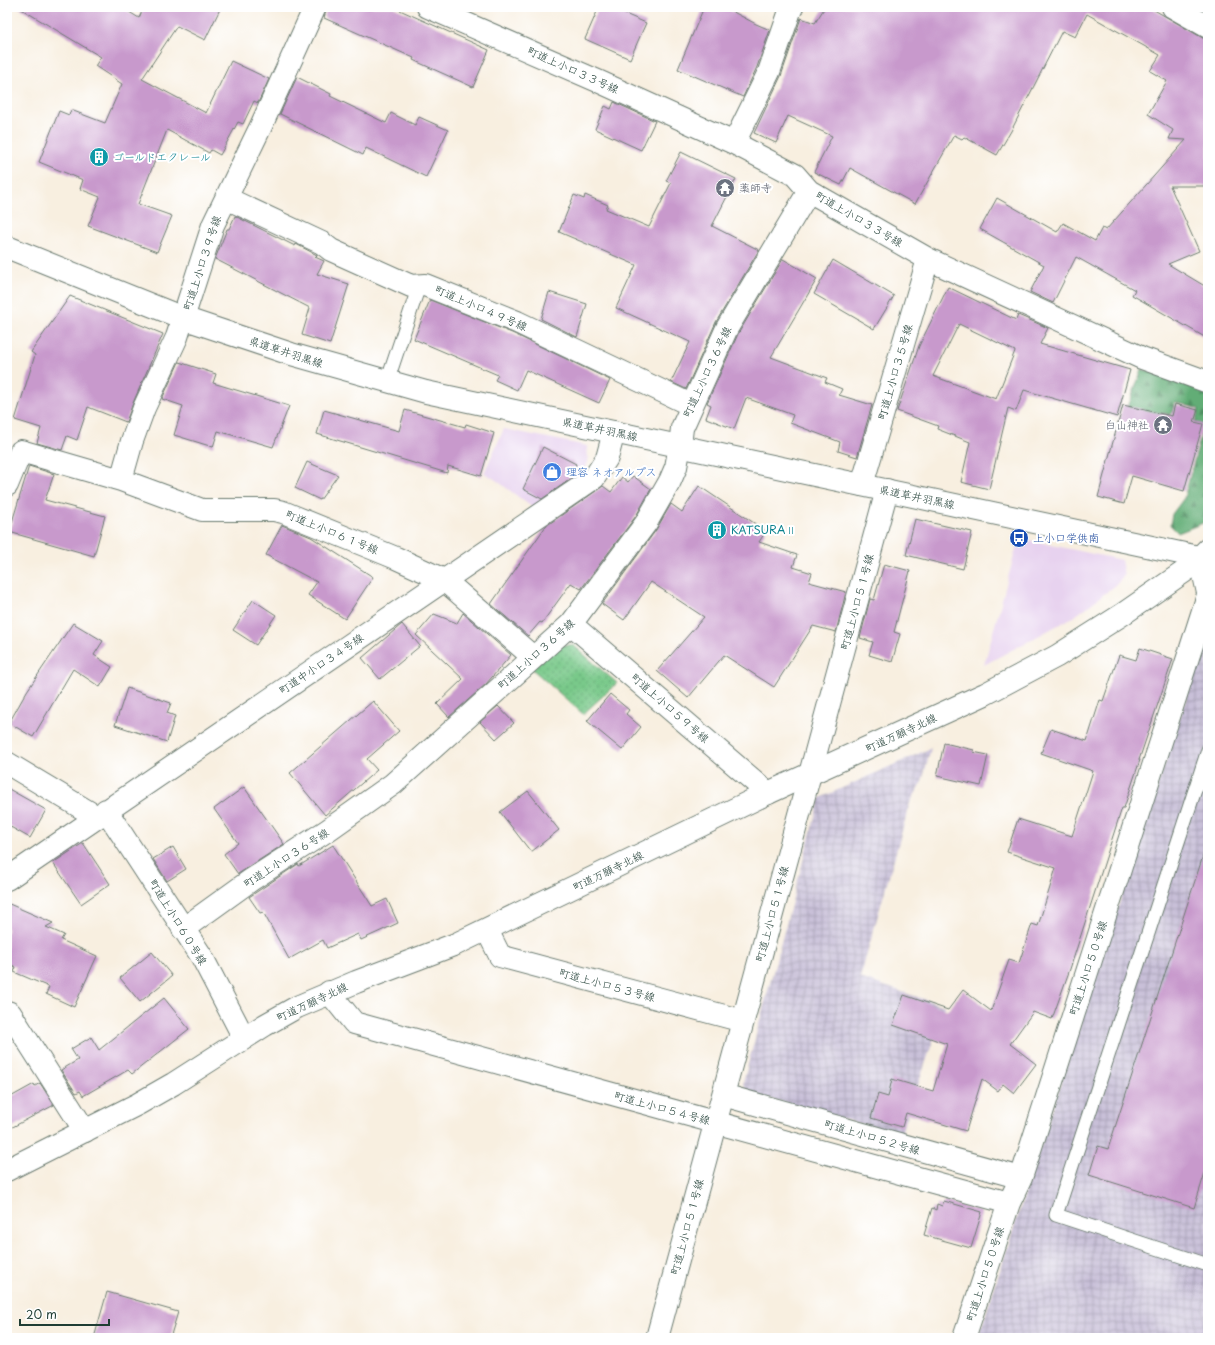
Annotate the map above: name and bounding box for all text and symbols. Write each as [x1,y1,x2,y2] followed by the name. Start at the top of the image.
[525,42,622,97] street label: 町道上小口３３号線
[88,146,110,168] building icon: ゴールドエクレール
[113,148,211,165] place label: ゴールドエクレール
[714,177,736,199] temple icon: 薬師寺
[739,179,772,196] place label: 薬師寺
[812,186,906,251] street label: 町道上小口３３号線
[178,213,225,313] street label: 町道上小口３９号線
[432,280,530,335] street label: 町道上小口４９号線
[873,322,916,422] street label: 町道上小口３５号線
[678,323,735,420] street label: 町道上小口３６号線
[247,332,325,372] street label: 県道草井羽黒線
[561,412,640,445] street label: 県道草井羽黒線
[1152,414,1174,436] temple icon: 白山神社
[1105,416,1149,433] place label: 白山神社
[541,461,563,483] shop icon: 理容 ネオアルプス
[566,463,656,480] place label: 理容 ネオアルプス
[878,480,957,513] street label: 県道草井羽黒線
[283,505,381,558] street label: 町道上小口６１号線
[706,519,728,541] building icon: KATSURAⅡ
[731,521,796,538] place label: KATSURAⅡ
[1008,527,1030,549] bus stop icon: 上小口学供南
[1033,529,1099,546] place label: 上小口学供南
[835,552,878,652] street label: 町道上小口５１号線
[493,614,578,693] street label: 町道上小口３６号線
[275,629,367,698] street label: 町道中小口３４号線
[627,669,713,747] street label: 町道上小口５９号線
[862,709,939,757] street label: 町道万願寺北線
[240,823,332,892] street label: 町道上小口３６号線
[569,846,646,895] street label: 町道万願寺北線
[750,864,793,964] street label: 町道上小口５１号線
[145,875,212,968] street label: 町道上小口６０号線
[1064,918,1111,1018] street label: 町道上小口５０号線
[557,963,657,1006] street label: 町道上小口５３号線
[273,978,350,1026] street label: 町道万願寺北線
[612,1086,712,1129] street label: 町道上小口５４号線
[822,1115,922,1158] street label: 町道上小口５２号線
[665,1177,708,1277] street label: 町道上小口５１号線
[961,1224,1008,1324] street label: 町道上小口５０号線
[20,1301,109,1327] scale bar
[26,1305,57,1323] text: 20 m

